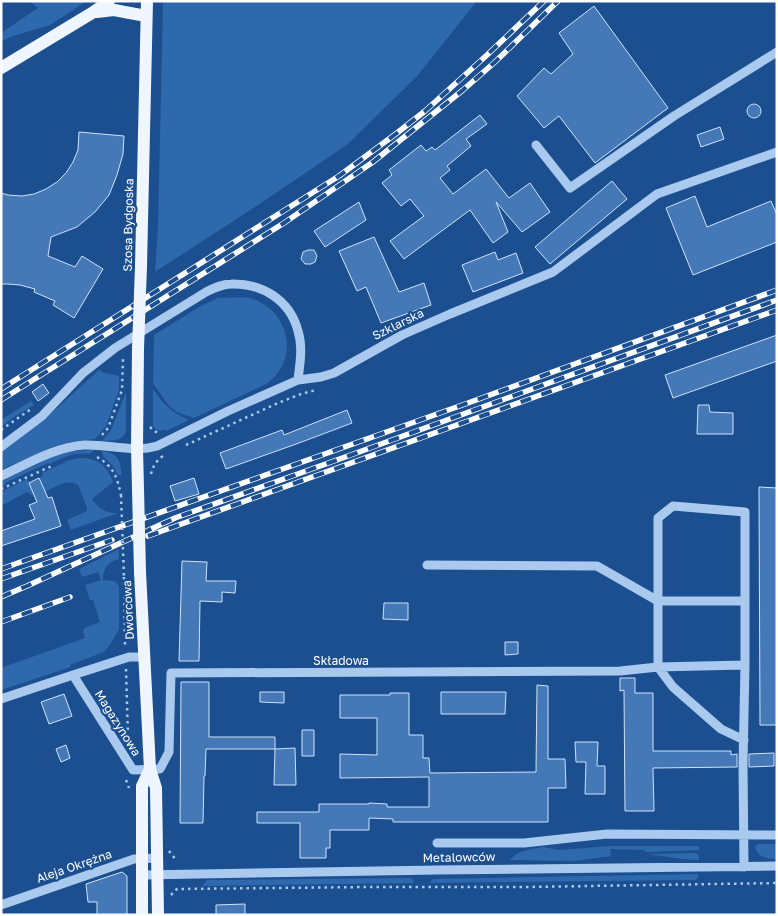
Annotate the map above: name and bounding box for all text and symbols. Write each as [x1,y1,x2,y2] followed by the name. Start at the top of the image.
[120,178,136,272] street label: Szosa Bydgoska
[370,305,426,343] street label: Szklarska
[119,580,137,640] street label: Dworcowa
[313,653,369,668] street label: Składowa
[92,687,144,759] street label: Magazynowa
[34,846,114,886] street label: Aleja Okrężna
[423,849,496,865] street label: Metalowców

